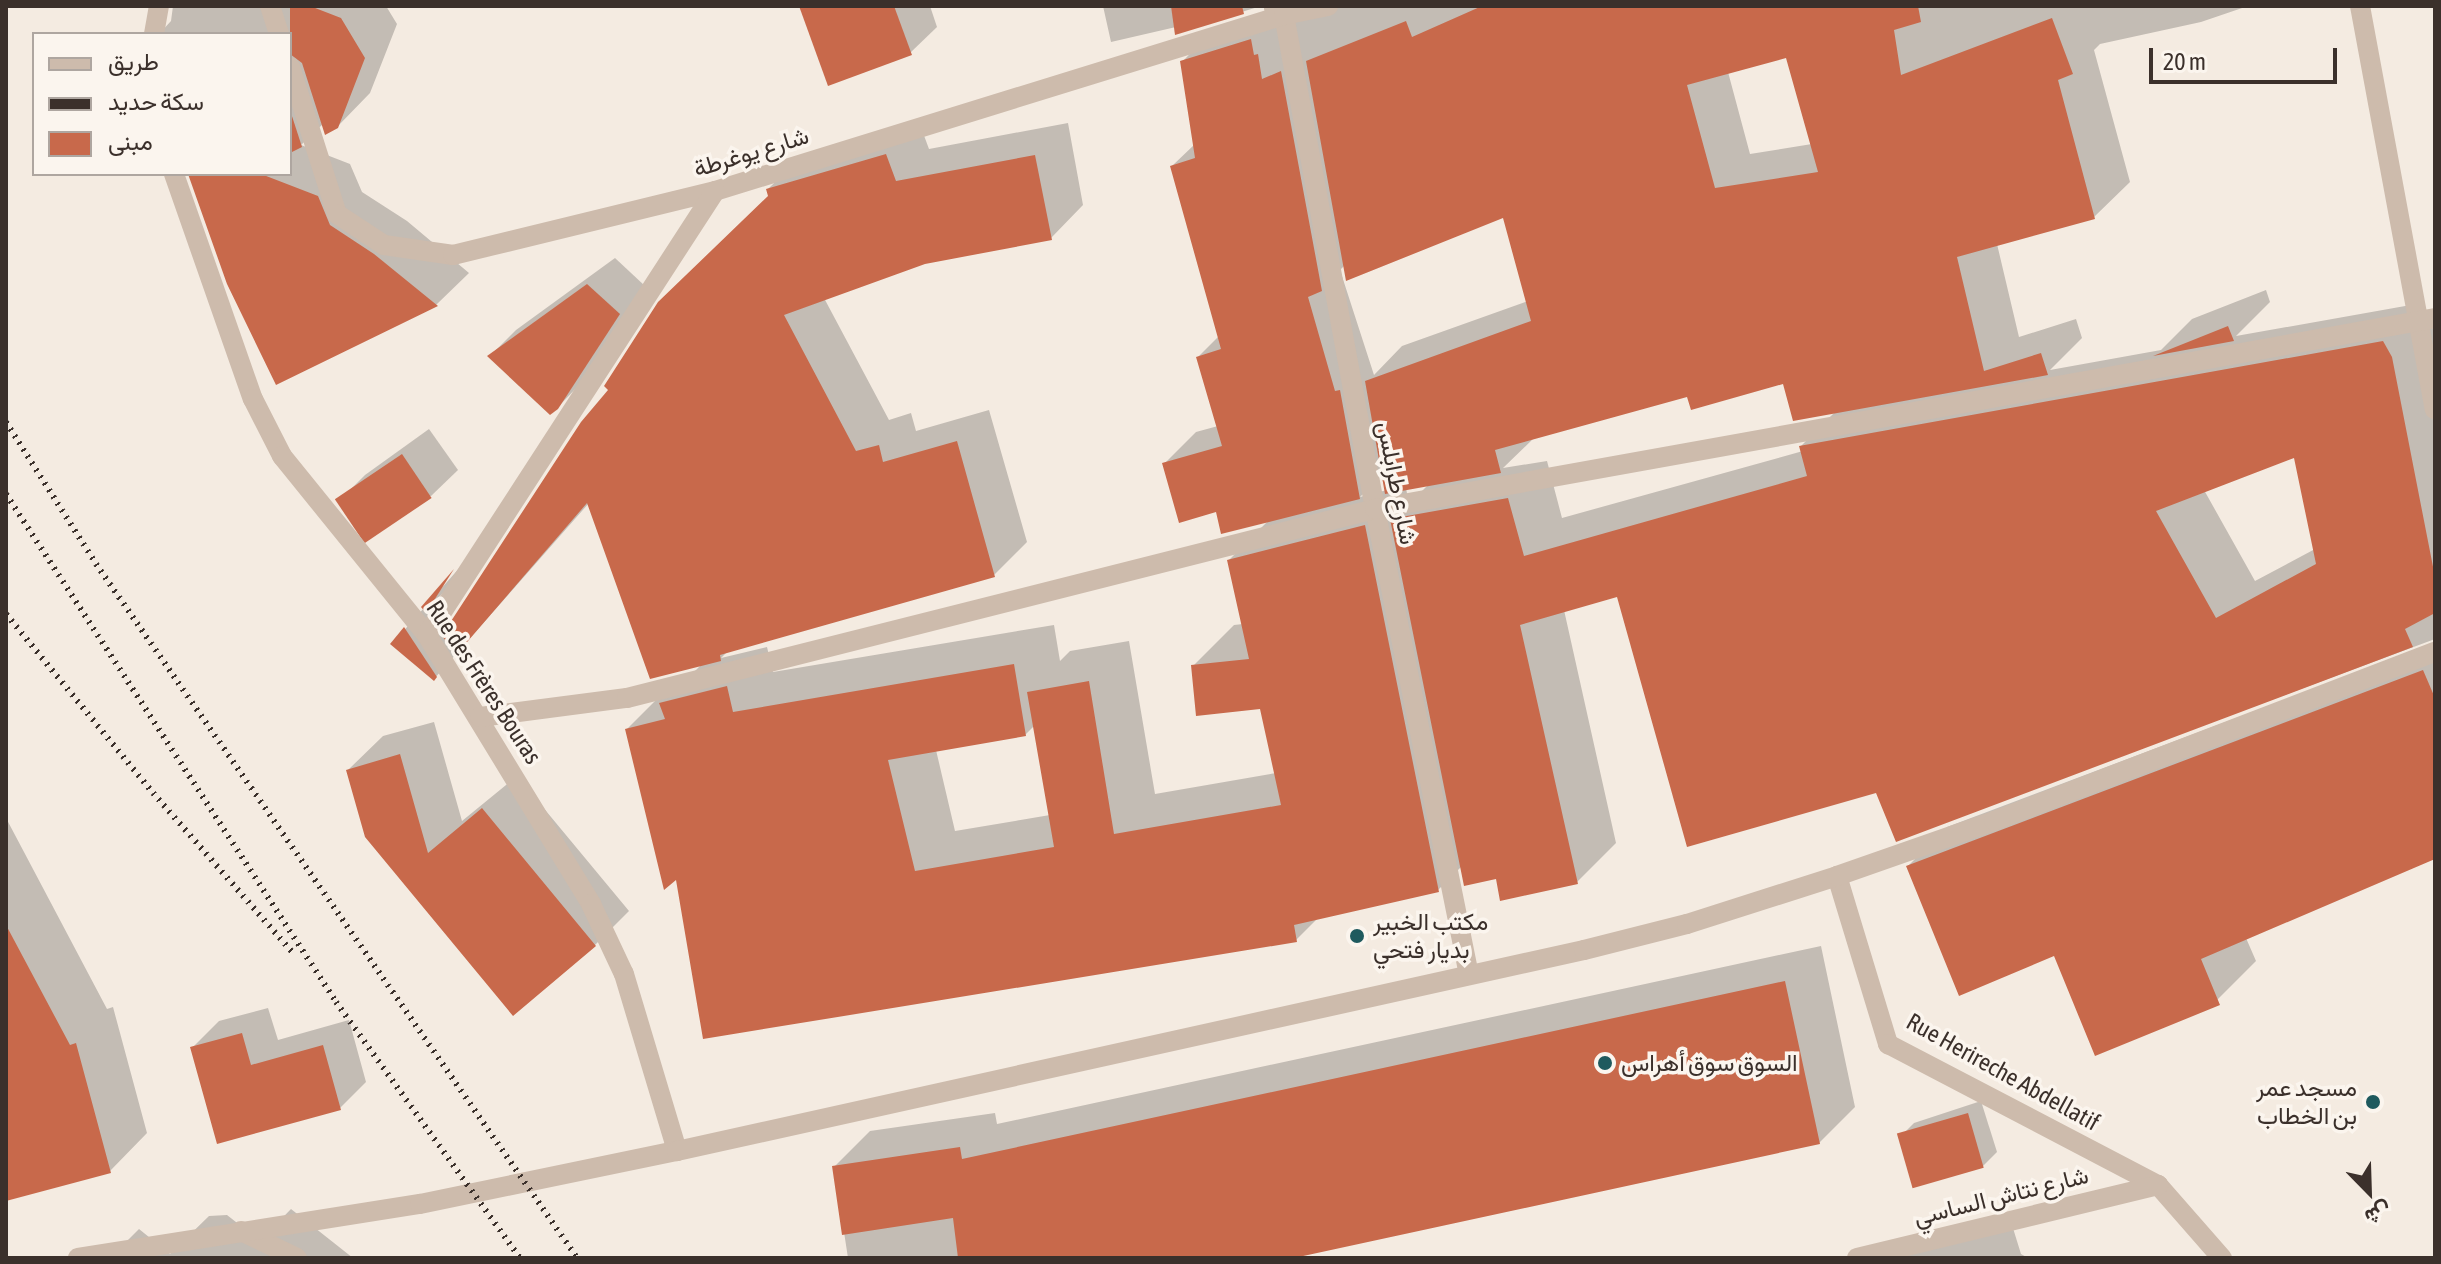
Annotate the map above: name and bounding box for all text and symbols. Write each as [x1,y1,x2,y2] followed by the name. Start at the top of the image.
[32,32,292,176] legend
[2153,32,2341,82] scale bar
[108,48,159,75] text: طريق
[2163,48,2206,75] text: 20 m
[108,88,204,115] text: سكة حديد
[690,121,812,183] street label: شارع يوغرطة
[108,128,153,155] text: مبنى
[1371,419,1423,547] street label: شارع طرابلس
[420,595,548,769] street label: Rue des Frères Bouras
[1373,908,1488,964] place label: مكتب الخبير بديار فتحي
[1348,927,1366,945] marker: مكتب الخبير بديار فتحي
[1902,1007,2104,1137] street label: Rue Herireche Abdellatif
[1621,1049,1798,1077] place label: السوق سوق أهراس
[1596,1054,1614,1072] marker: السوق سوق أهراس
[2256,1074,2357,1130] place label: مسجد عمر بن الخطاب
[2364,1093,2382,1111] marker: مسجد عمر بن الخطاب
[2329,1152,2409,1232] north arrow
[1911,1160,2091,1232] street label: شارع نتاش الساسي
[2361,1197,2396,1231] text: ش

